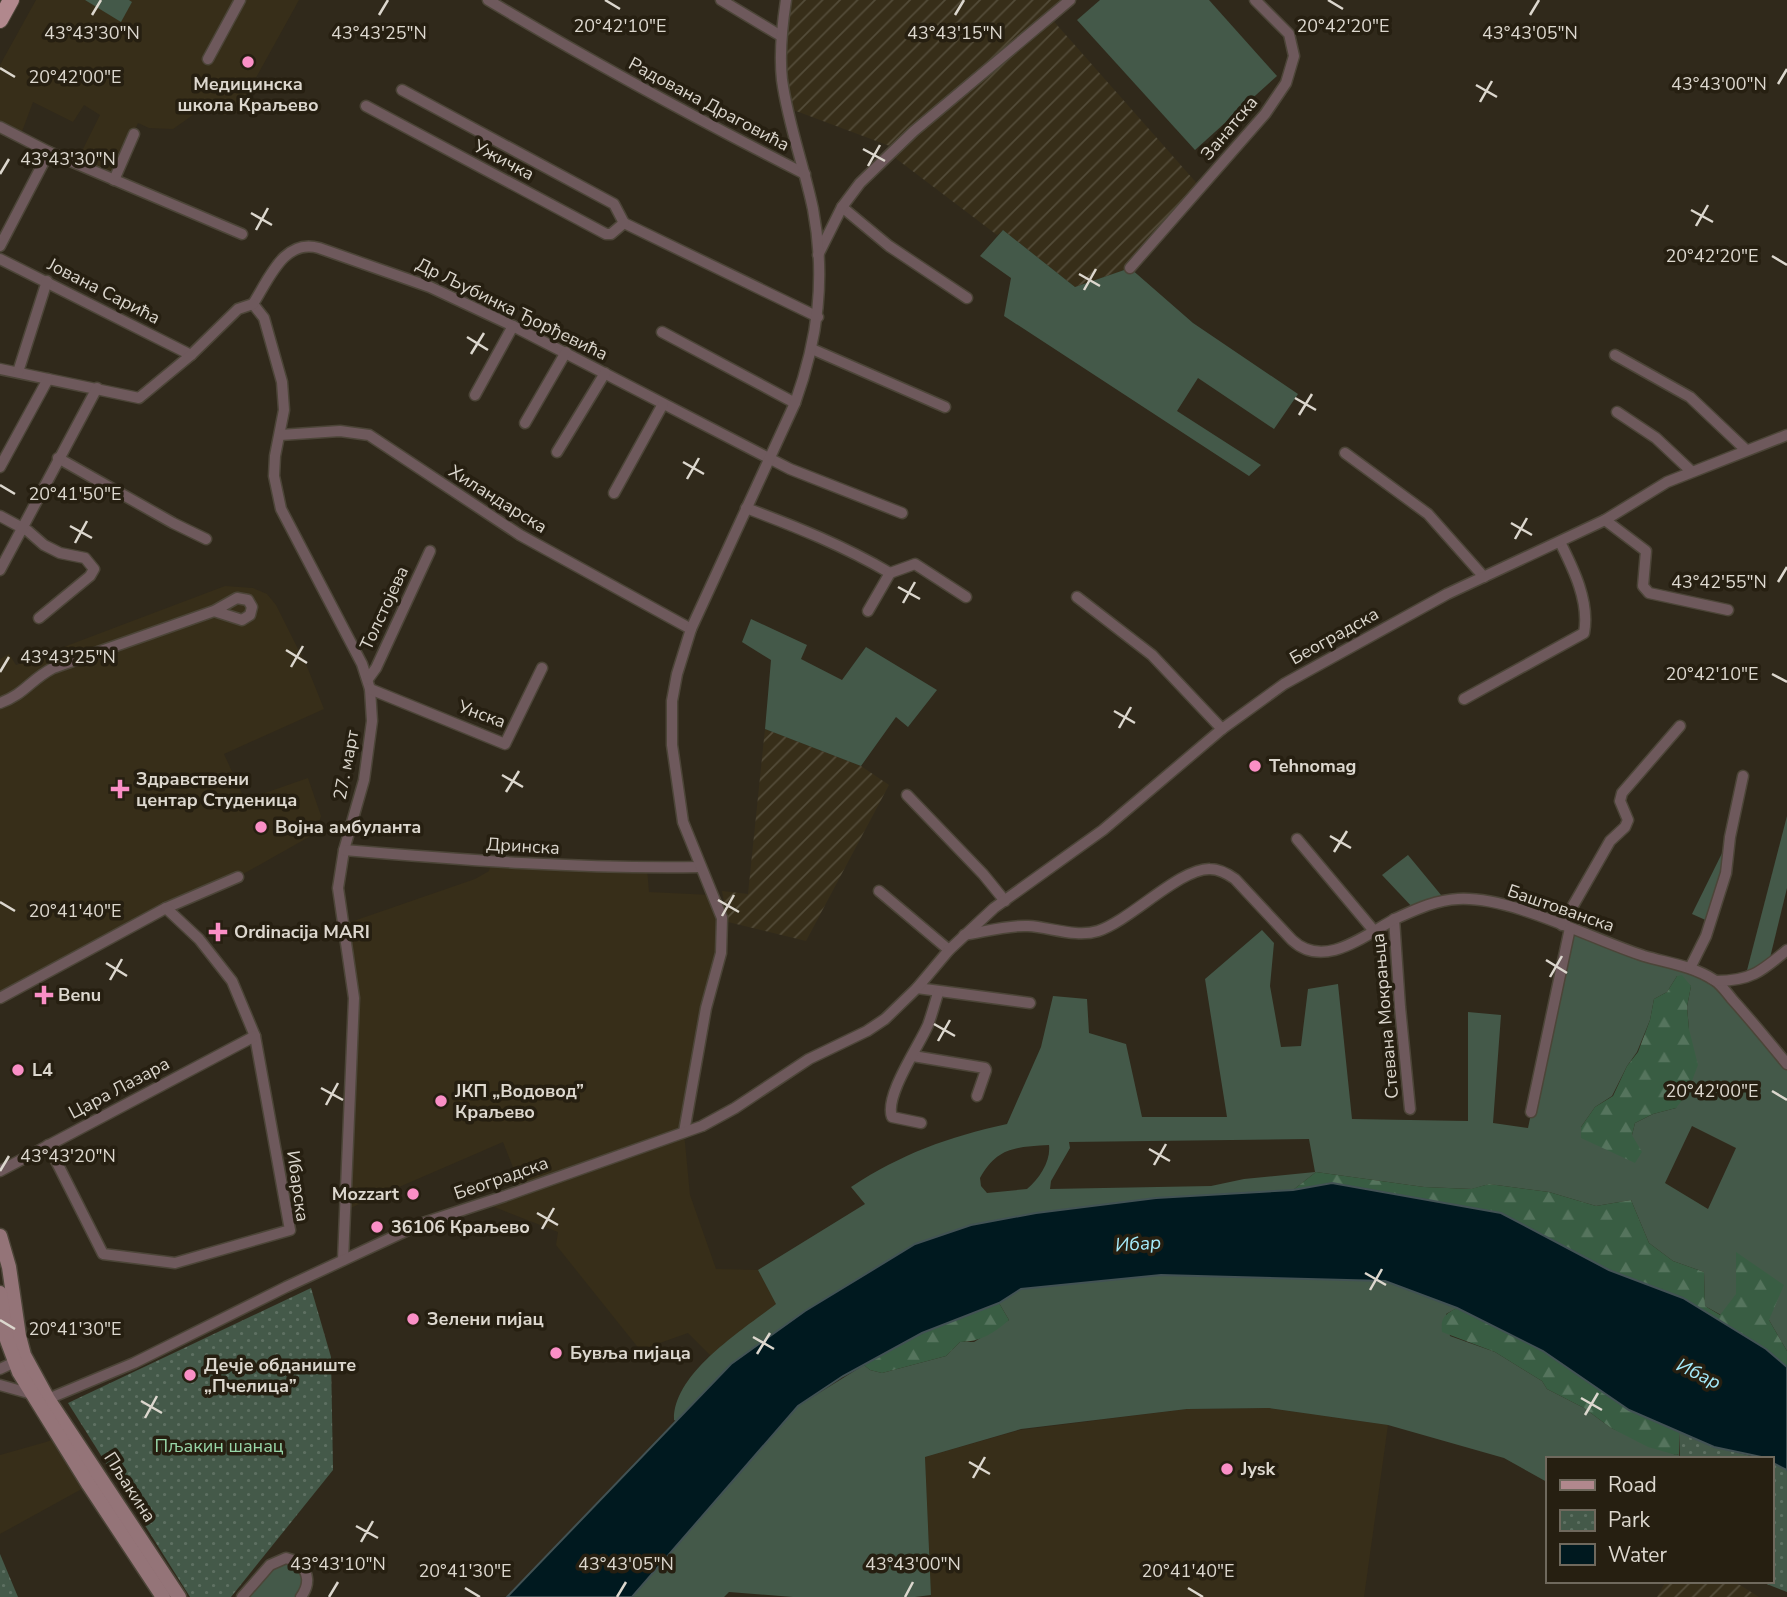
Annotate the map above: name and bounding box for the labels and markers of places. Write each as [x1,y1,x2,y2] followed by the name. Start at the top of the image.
[240,54,256,70] marker: Медицинска школа Краљево
[177,72,319,117] place label: Медицинска школа Краљево
[1269,754,1356,778] place label: Tehnomag
[1247,758,1263,774] marker: Tehnomag
[136,767,297,812] place label: Здравствени центар Студеница
[110,779,130,799] marker: Здравствени центар Студеница
[275,815,421,839] place label: Војна амбуланта
[253,819,269,835] marker: Војна амбуланта
[234,920,370,944] place label: Ordinacija MARI
[208,922,228,942] marker: Ordinacija MARI
[58,983,101,1007] place label: Benu
[36,987,52,1003] marker: Benu
[32,1058,53,1082] place label: L4
[10,1062,26,1078] marker: L4
[454,1079,584,1124] place label: ЈКП „Водовод” Краљево
[433,1093,449,1109] marker: ЈКП „Водовод” Краљево
[332,1182,399,1206] place label: Mozzart
[405,1186,421,1202] marker: Mozzart
[391,1215,530,1239] place label: 36106 Краљево
[369,1219,385,1235] marker: 36106 Краљево
[427,1307,544,1331] place label: Зелени пијац
[405,1311,421,1327] marker: Зелени пијац
[570,1341,691,1365] place label: Бувља пијаца
[548,1345,564,1361] marker: Бувља пијаца
[204,1353,356,1398] place label: Дечје обданиште „Пчелица”
[182,1367,198,1383] marker: Дечје обданиште „Пчелица”
[1240,1457,1275,1481] place label: Jysk
[1219,1461,1235,1477] marker: Jysk

